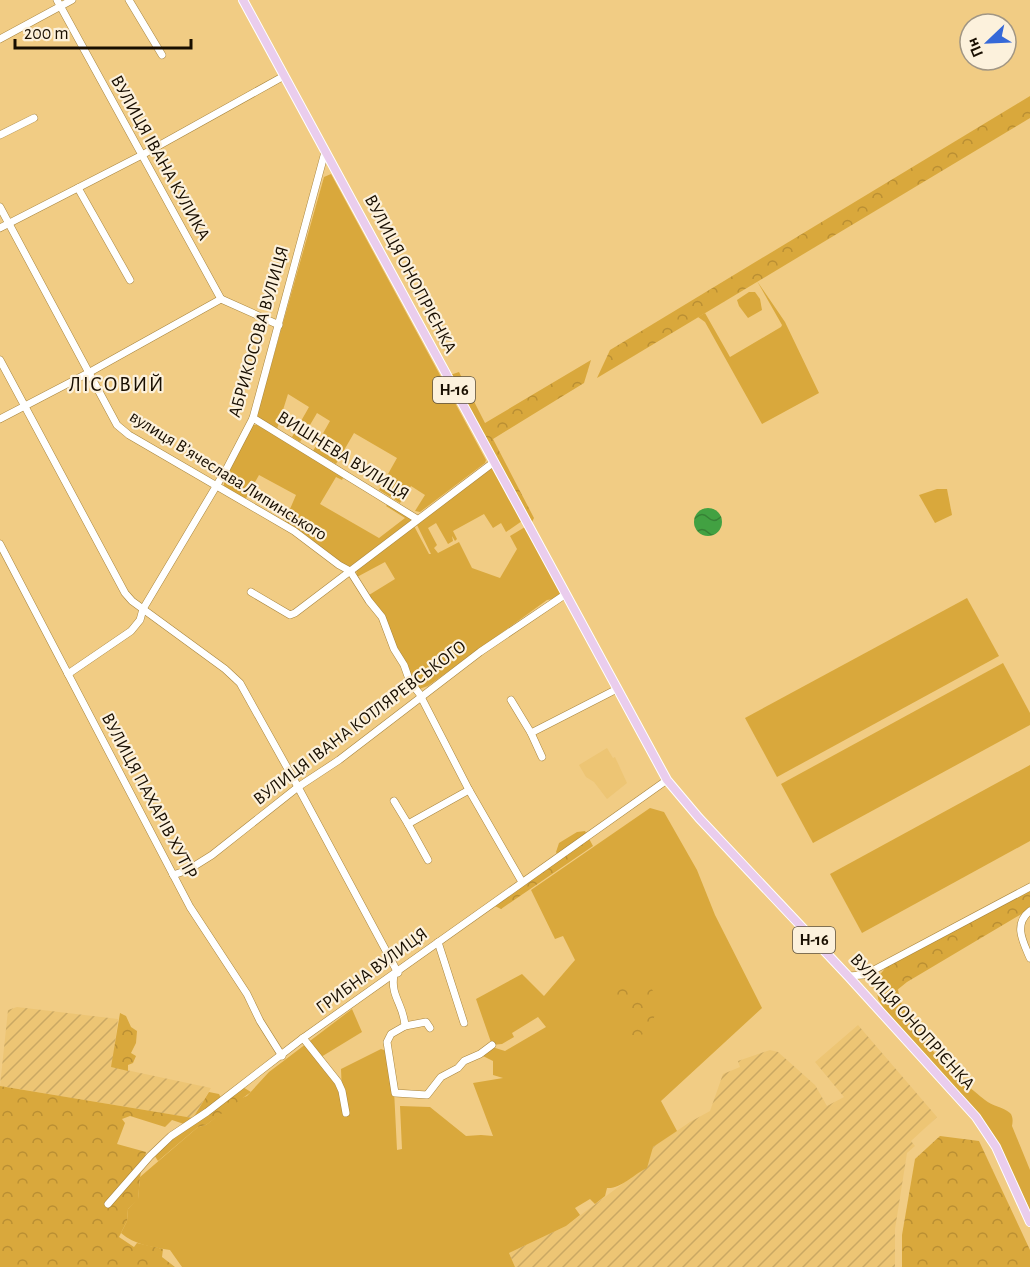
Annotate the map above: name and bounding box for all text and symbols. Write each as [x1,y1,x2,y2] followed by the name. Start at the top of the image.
[15,12,190,50] scale bar
[958,12,1018,72] north arrow
[24,25,69,43] text: 200 m
[964,35,986,60] text: Пн
[107,72,213,244] street label: ВУЛИЦЯ ІВАНА КУЛИКА
[361,192,460,356] street label: ВУЛИЦЯ ОНОПРІЄНКА
[226,244,292,420] street label: АБРИКОСОВА ВУЛИЦЯ
[69,373,165,395] district label: ЛІСОВИЙ
[433,377,475,403] road number: Н-16
[126,408,330,544] street label: вулиця Вʼячеслава Липинського
[274,408,412,504] street label: ВИШНЕВА ВУЛИЦЯ
[250,637,470,809] street label: ВУЛИЦЯ ІВАНА КОТЛЯРЕВСЬКОГО
[98,710,200,882] street label: ВУЛИЦЯ ПАХАРІВ ХУТІР
[313,925,431,1017] street label: ГРИБНА ВУЛИЦЯ
[793,927,835,953] road number: Н-16
[846,950,978,1094] street label: ВУЛИЦЯ ОНОПРІЄНКА

